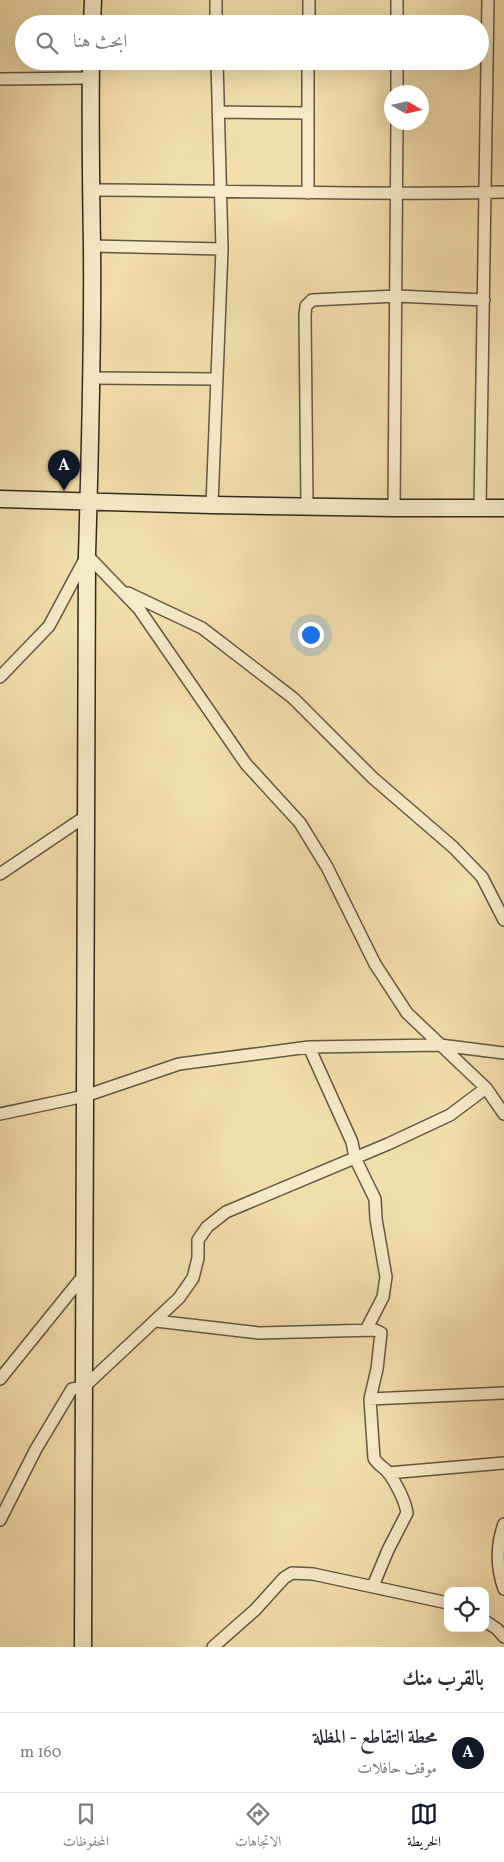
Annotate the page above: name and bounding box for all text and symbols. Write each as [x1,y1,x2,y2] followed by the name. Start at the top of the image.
[15,15,489,70] search box
[33,29,61,57] icon: search
[73,29,127,55] text: ابحث هنا
[384,85,429,130] north arrow
[48,450,80,491] pin: A
[298,622,324,648] your location
[444,1587,489,1632] map controls
[444,1587,489,1632] button: locate
[402,1665,484,1694] text: بالقرب منك
[313,1725,437,1751] text: محطة التقاطع - المظلة
[20,1742,61,1764] text: 160 m
[462,1742,474,1764] text: A
[357,1758,437,1780] text: موقف حافلات
[63,1800,109,1855] tab: المحفوظات
[235,1800,281,1855] tab: الاتجاهات
[407,1800,441,1855] tab: الخريطة

